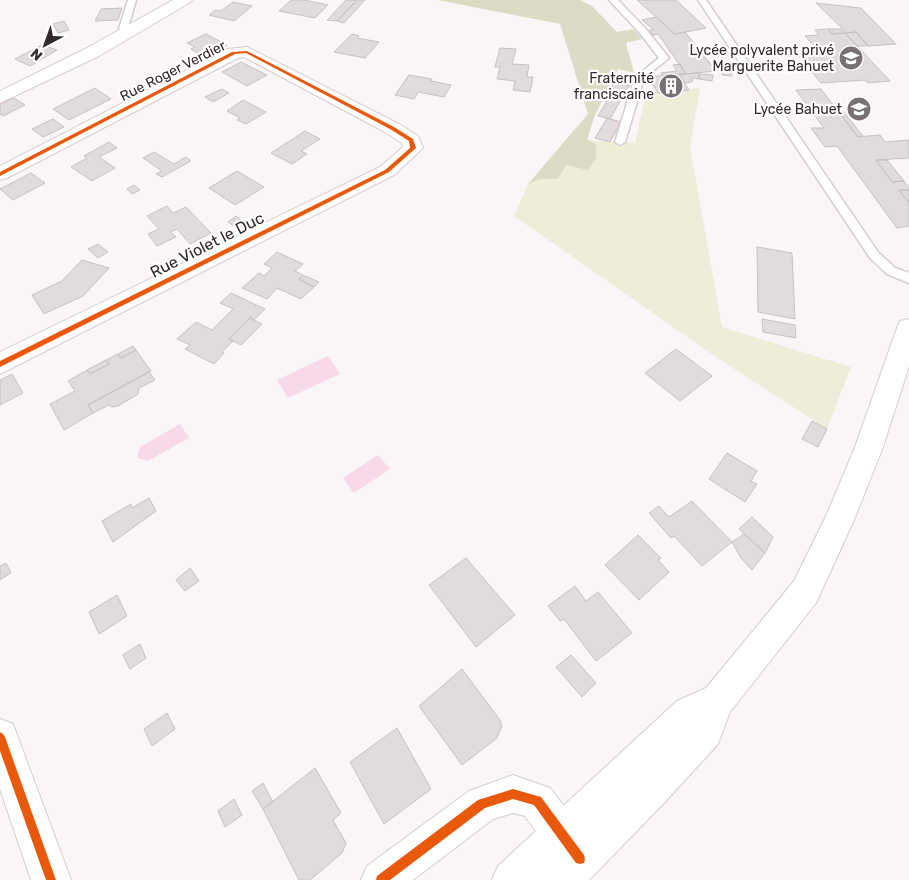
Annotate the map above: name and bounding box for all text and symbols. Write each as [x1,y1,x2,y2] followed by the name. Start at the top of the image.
[20,20,70,70] north arrow
[117,37,229,105] street label: Rue Roger Verdier
[690,42,835,75] place label: Lycée polyvalent privé Marguerite Bahuet
[27,45,46,64] text: N
[838,45,864,71] school or university icon: Lycée polyvalent privé Marguerite Bahuet
[574,70,654,103] place label: Fraternité franciscaine
[658,73,684,99] building icon: Fraternité franciscaine
[846,96,872,122] school or university icon: Lycée Bahuet
[754,101,843,118] place label: Lycée Bahuet
[147,208,267,282] street label: Rue Violet le Duc

